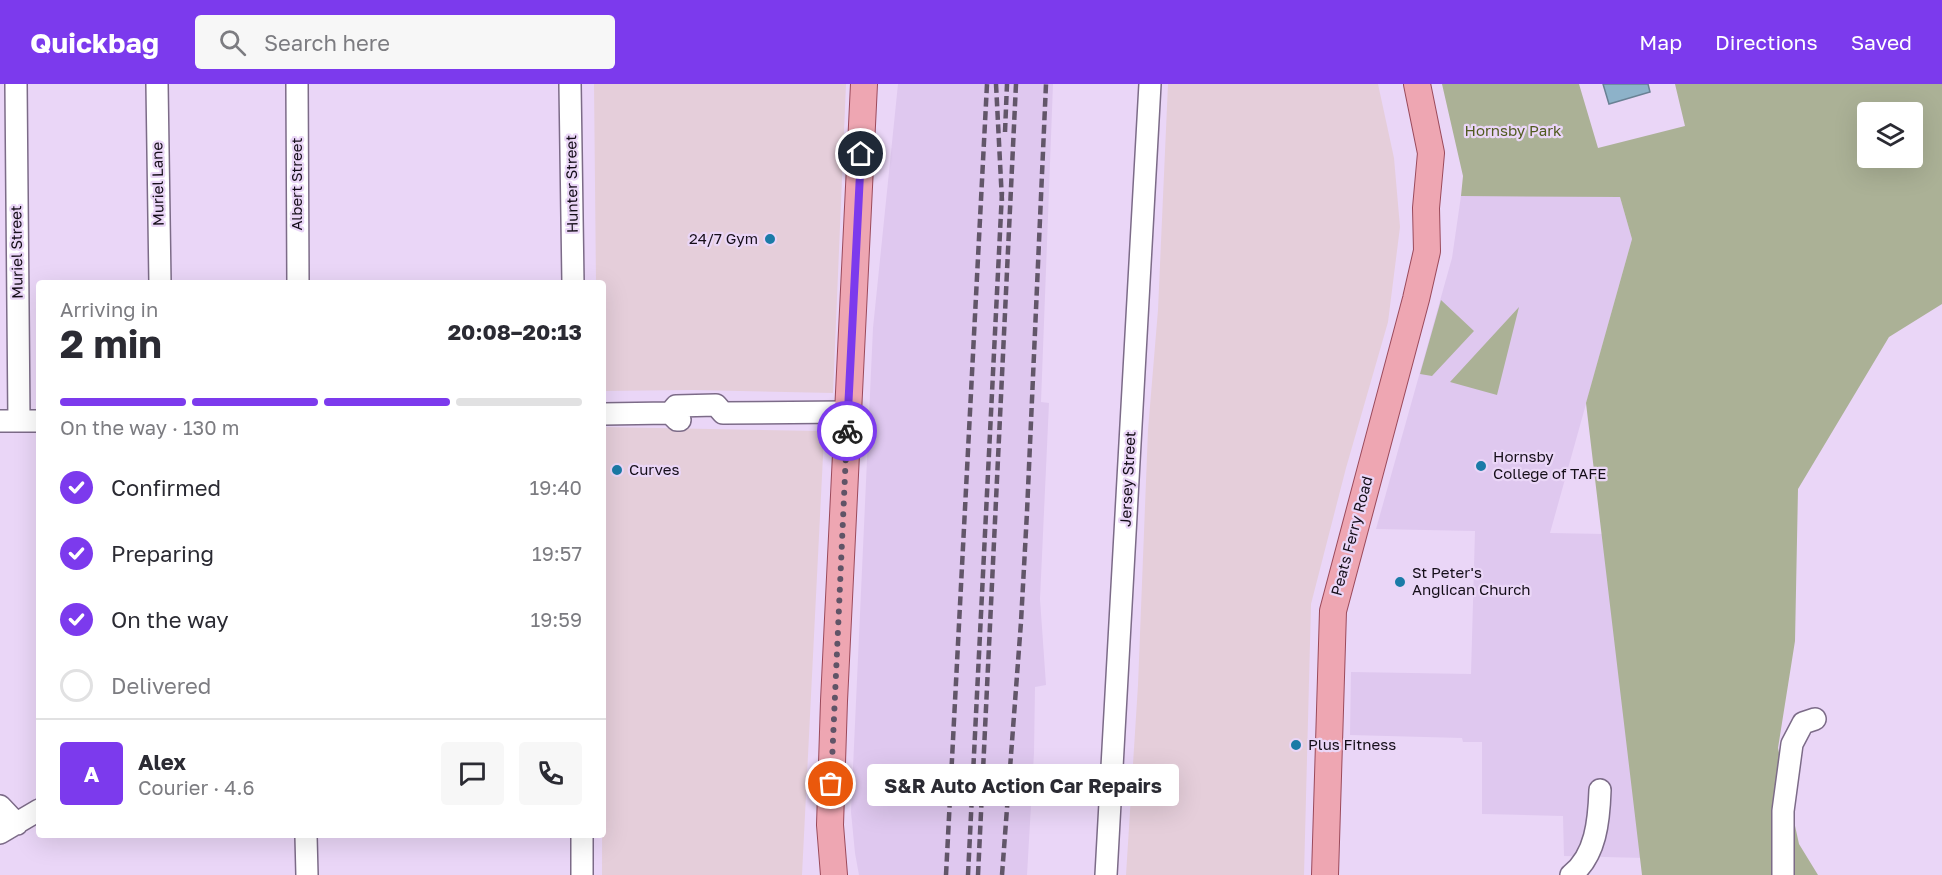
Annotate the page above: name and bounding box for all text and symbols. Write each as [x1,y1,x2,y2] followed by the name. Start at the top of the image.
[195,15,615,69] search box
[30,26,159,59] text: Quickbag
[216,26,249,59] icon: search
[264,29,390,56] text: Search here
[1639,29,1682,55] text: Map
[1715,29,1818,55] text: Directions
[1851,29,1912,55] text: Saved
[1857,102,1923,168] map controls
[1857,102,1923,168] button: layers
[1465,121,1562,139] park label: Hornsby Park
[835,128,886,179] pin
[561,135,581,233] street label: Hunter Street
[844,137,877,170] icon: home
[287,138,305,230] street label: Albert Street
[147,141,167,226] street label: Muriel Lane
[6,205,26,299] street label: Muriel Street
[689,229,758,247] place label: 24/7 Gym
[763,232,777,246] marker: 24/7 Gym
[60,297,158,321] text: Arriving in
[448,318,582,345] text: 20:08–20:13
[60,320,162,367] text: 2 min
[817,401,877,461] courier
[60,415,239,439] text: On the way · 130 m
[831,415,864,448] icon: bike
[1116,431,1138,527] street label: Jersey Street
[1493,447,1606,482] place label: Hornsby College of TAFE
[1474,459,1488,473] marker: Hornsby College of TAFE
[629,460,679,478] place label: Curves
[610,463,624,477] marker: Curves
[60,471,93,504] icon: check
[111,474,221,501] text: Confirmed
[1326,474,1376,597] street label: Peats Ferry Road
[530,475,582,499] text: 19:40
[60,537,93,570] icon: check
[111,540,214,567] text: Preparing
[532,541,582,565] text: 19:57
[1412,563,1531,598] place label: St Peter's Anglican Church
[1393,575,1407,589] marker: St Peter's Anglican Church
[60,603,93,636] icon: check
[111,606,229,633] text: On the way
[531,607,582,631] text: 19:59
[111,672,211,699] text: Delivered
[1308,735,1396,753] place label: Plus Fitness
[1289,738,1303,752] marker: Plus Fitness
[441,742,504,805] button: chat
[519,742,582,805] button: phone
[138,748,186,775] text: Alex
[805,758,856,809] pin
[84,760,99,787] text: A
[867,763,1179,805] callout: S&R Auto Action Car Repairs
[814,767,847,800] icon: bag
[884,773,1162,797] text: S&R Auto Action Car Repairs
[138,775,255,799] text: Courier · 4.6

